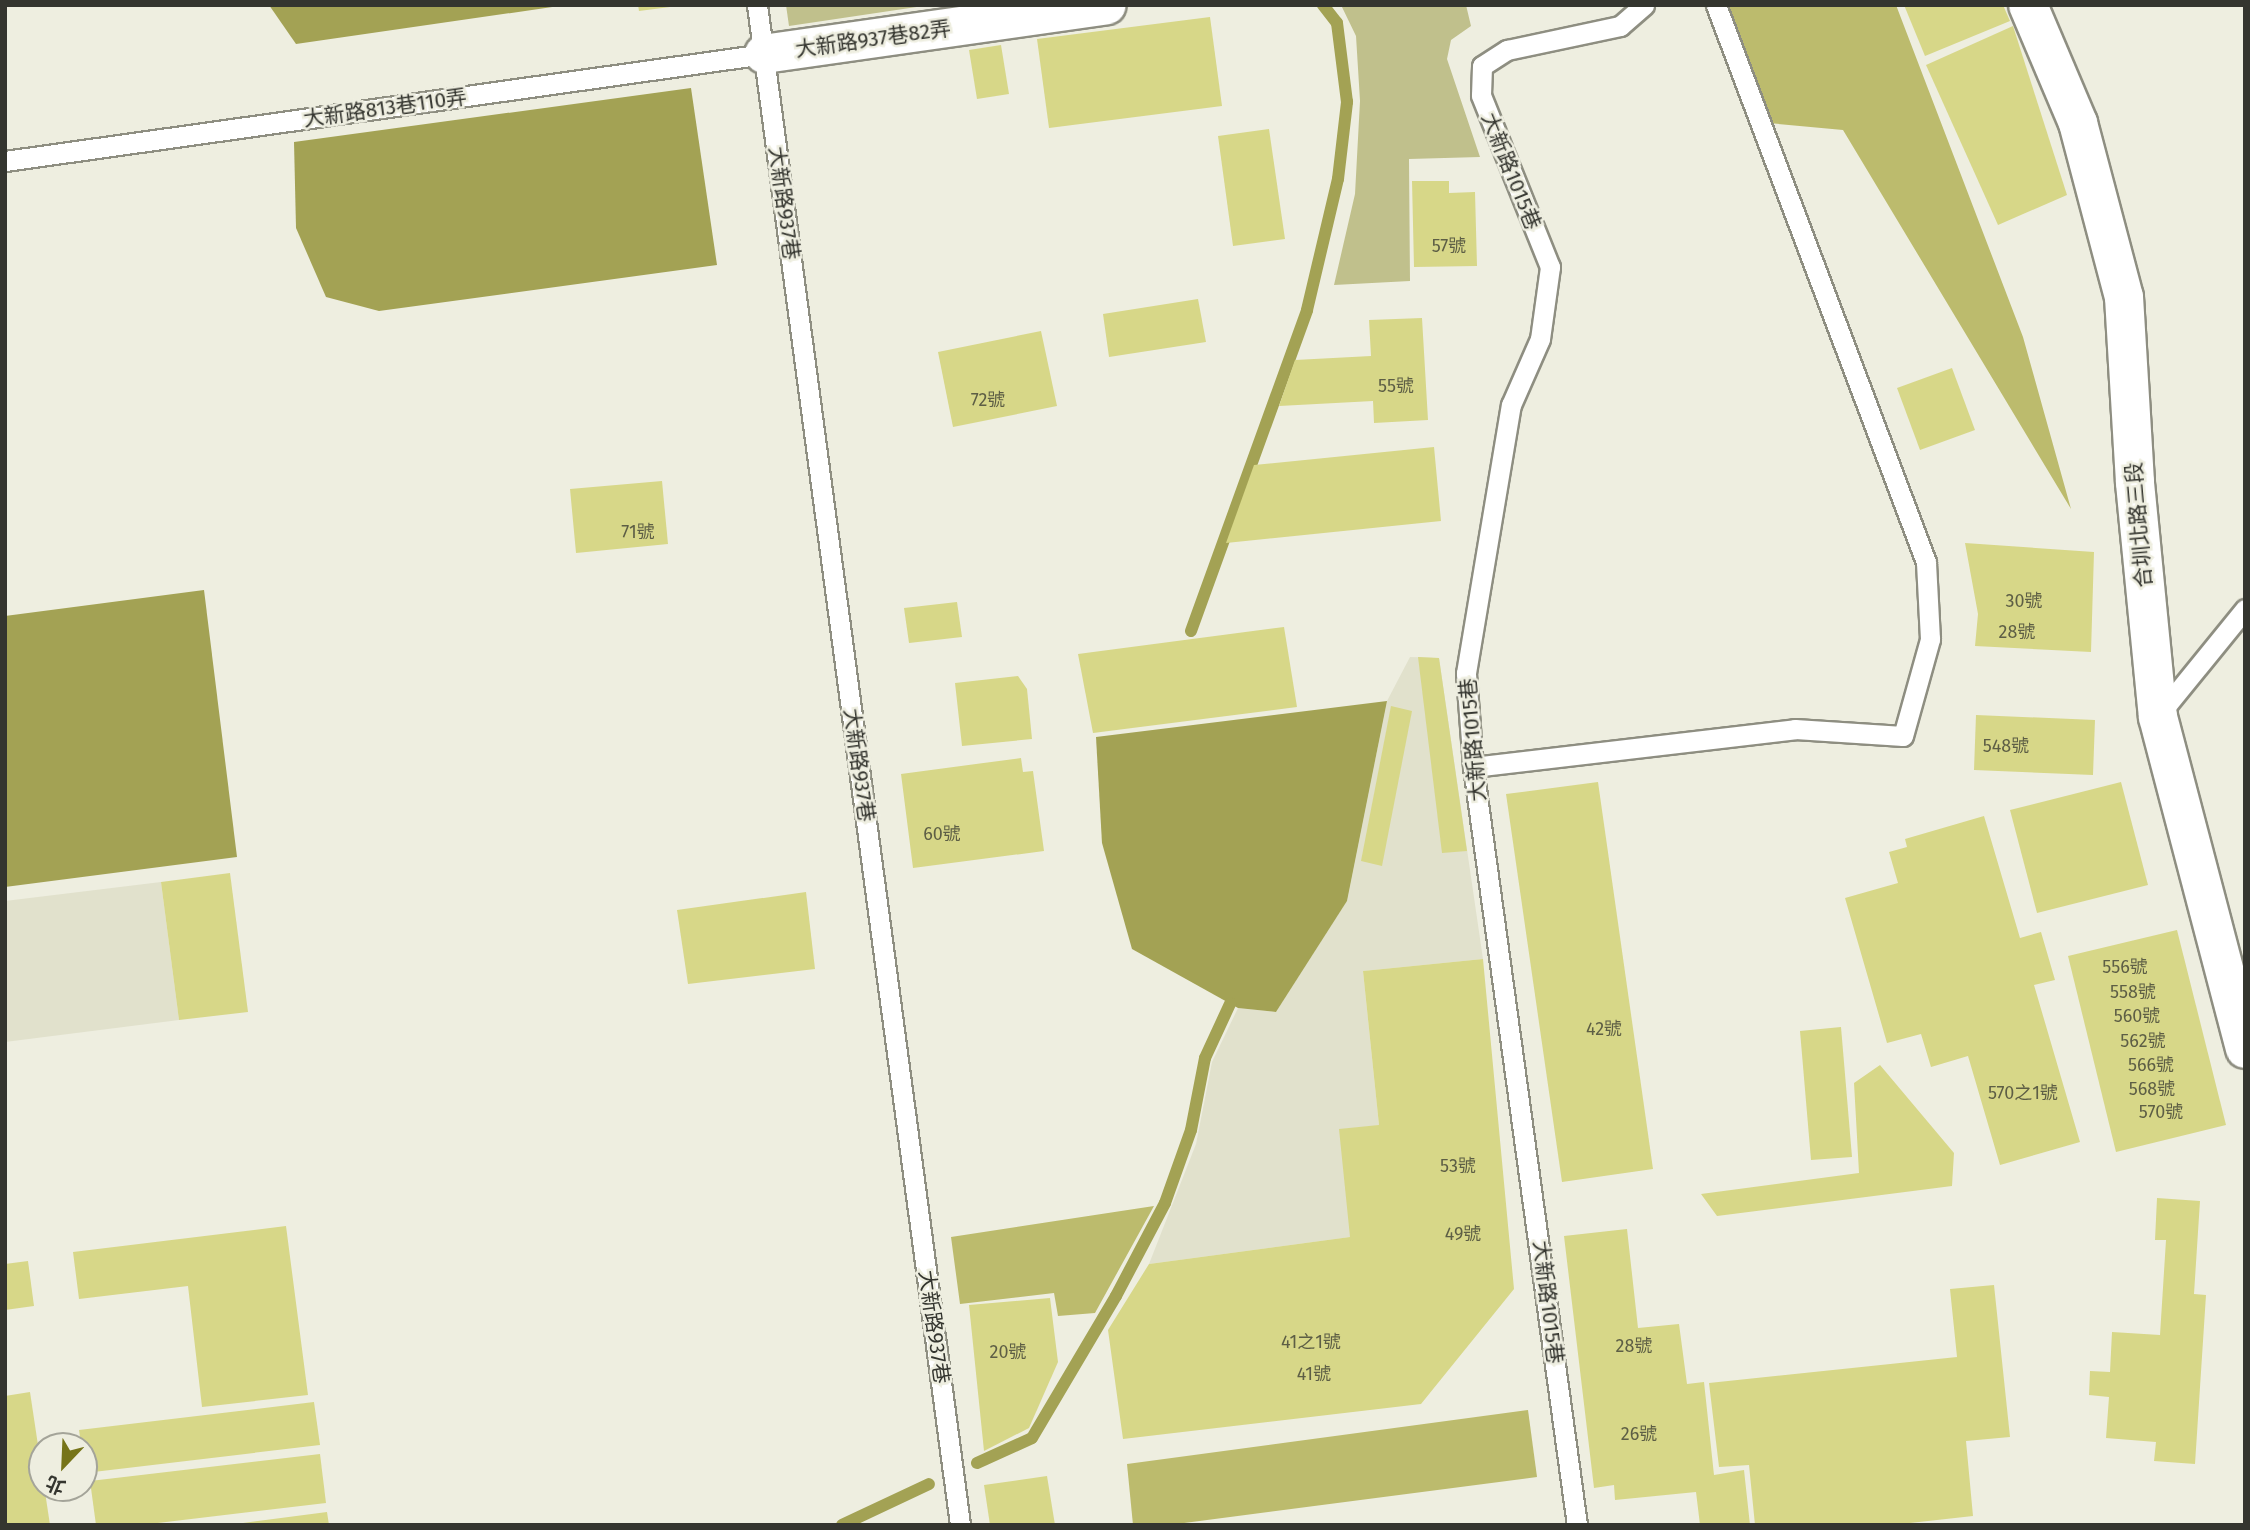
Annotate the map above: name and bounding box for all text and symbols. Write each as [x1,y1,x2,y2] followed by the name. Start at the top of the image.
[793,16,953,62] street label: 大新路937巷82弄
[301,84,469,132] street label: 大新路813巷110弄
[1476,109,1546,233] street label: 大新路1015巷
[764,145,804,261] street label: 大新路937巷
[1432,235,1466,257] house number: 57號
[1378,375,1414,397] house number: 55號
[971,389,1005,411] house number: 72號
[2121,461,2157,589] street label: 合圳北路三段
[621,521,655,543] house number: 71號
[2005,590,2043,612] house number: 30號
[1999,621,2035,643] house number: 28號
[1455,677,1491,803] street label: 大新路1015巷
[839,707,879,823] street label: 大新路937巷
[1983,735,2029,757] house number: 548號
[923,823,961,845] house number: 60號
[2102,956,2148,978] house number: 556號
[2110,981,2156,1003] house number: 558號
[2114,1005,2160,1027] house number: 560號
[1586,1018,1622,1040] house number: 42號
[2120,1030,2166,1052] house number: 562號
[2128,1054,2174,1076] house number: 566號
[2129,1078,2175,1100] house number: 568號
[1988,1082,2058,1104] house number: 570之1號
[2139,1101,2183,1123] house number: 570號
[1440,1155,1476,1177] house number: 53號
[1445,1223,1481,1245] house number: 49號
[1528,1239,1568,1365] street label: 大新路1015巷
[914,1269,954,1385] street label: 大新路937巷
[1281,1331,1341,1353] house number: 41之1號
[1616,1335,1652,1357] house number: 28號
[990,1341,1026,1363] house number: 20號
[1297,1363,1331,1385] house number: 41號
[1621,1423,1657,1445] house number: 26號
[28,1432,98,1502] north arrow
[42,1471,69,1499] text: 北

